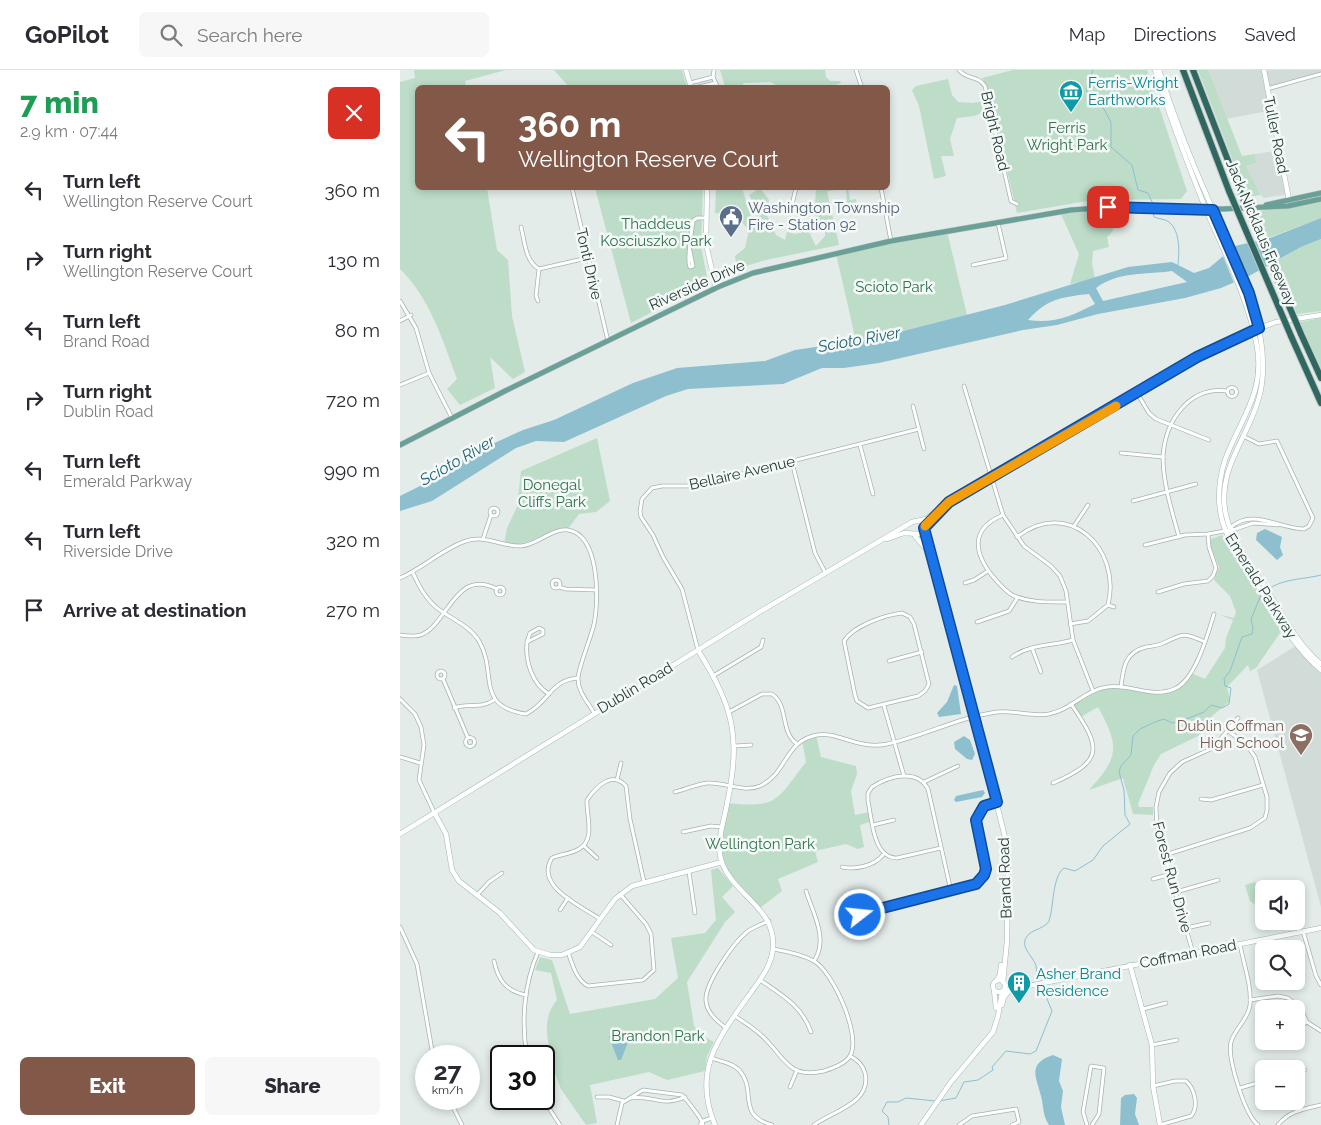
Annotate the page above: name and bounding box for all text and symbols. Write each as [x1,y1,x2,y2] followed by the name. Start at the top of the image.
[139,12,489,57] search box
[25,20,109,49] text: GoPilot
[157,21,185,49] icon: search
[197,24,303,46] text: Search here
[1069,24,1105,45] text: Map
[1133,24,1217,45] text: Directions
[1245,24,1296,45] text: Saved
[1088,74,1179,109] place label: Ferris-Wright Earthworks
[1058,79,1084,113] museum icon: Ferris-Wright Earthworks
[20,85,99,120] text: 7 min
[328,87,380,139] button: close
[977,89,1013,173] street label: Bright Road
[1260,95,1292,175] street label: Tuller Road
[518,104,621,145] text: 360 m
[435,105,500,170] icon: left
[1026,119,1108,154] park label: Ferris Wright Park
[20,122,118,141] text: 2.9 km · 07:44
[518,146,779,172] text: Wellington Reserve Court
[1222,157,1300,309] street label: Jack Nicklaus Freeway
[63,170,140,192] text: Turn left
[20,176,48,204] icon: left
[324,179,380,201] text: 360 m
[1087,186,1129,228] pin
[63,192,253,211] text: Wellington Reserve Court
[1094,193,1122,221] icon: arrive
[748,199,900,234] place label: Washington Township Fire - Station 92
[718,204,744,238] public building icon: Washington Township Fire - Station 92
[600,215,712,250] park label: Thaddeus Kosciuszko Park
[572,226,606,302] street label: Tonti Drive
[63,240,152,262] text: Turn right
[20,246,48,274] icon: right
[328,249,380,271] text: 130 m
[646,256,748,314] street label: Riverside Drive
[63,262,253,281] text: Wellington Reserve Court
[855,278,933,296] park label: Scioto Park
[63,310,140,332] text: Turn left
[20,316,48,344] icon: left
[335,319,380,341] text: 80 m
[815,323,902,356] water label: Scioto River
[63,332,150,351] text: Brand Road
[63,380,152,402] text: Turn right
[20,386,48,414] icon: right
[326,389,380,411] text: 720 m
[63,402,153,421] text: Dublin Road
[415,431,499,490] water label: Scioto River
[63,450,140,472] text: Turn left
[687,452,797,494] street label: Bellaire Avenue
[20,456,48,484] icon: left
[324,459,380,481] text: 990 m
[63,472,192,491] text: Emerald Parkway
[518,476,586,511] park label: Donegal Cliffs Park
[63,520,140,542] text: Turn left
[20,526,48,554] icon: left
[326,529,380,551] text: 320 m
[1221,530,1301,642] street label: Emerald Parkway
[63,542,173,561] text: Riverside Drive
[20,596,48,624] icon: arrive
[63,599,247,621] text: Arrive at destination
[326,599,380,621] text: 270 m
[594,658,676,718] street label: Dublin Road
[1177,717,1285,752] place label: Dublin Coffman High School
[1288,722,1314,756] school or university icon: Dublin Coffman High School
[1149,820,1196,935] street label: Forest Run Drive
[705,835,815,853] park label: Wellington Park
[995,837,1015,919] street label: Brand Road
[1255,880,1305,1110] map controls
[1255,880,1305,930] button: sound
[833,888,885,940] position arrow
[1138,936,1238,972] street label: Coffman Road
[1255,940,1305,990] button: search
[1036,965,1121,1000] place label: Asher Brand Residence
[1006,970,1032,1004] building icon: Asher Brand Residence
[1255,1000,1305,1050] button: +
[611,1027,705,1045] park label: Brandon Park
[490,1045,555,1110] speed limit sign: 30
[433,1056,462,1086] text: 27
[20,1057,195,1115] button: Exit
[205,1057,380,1115] button: Share
[1255,1060,1305,1110] button: −
[432,1083,463,1097] text: km/h

